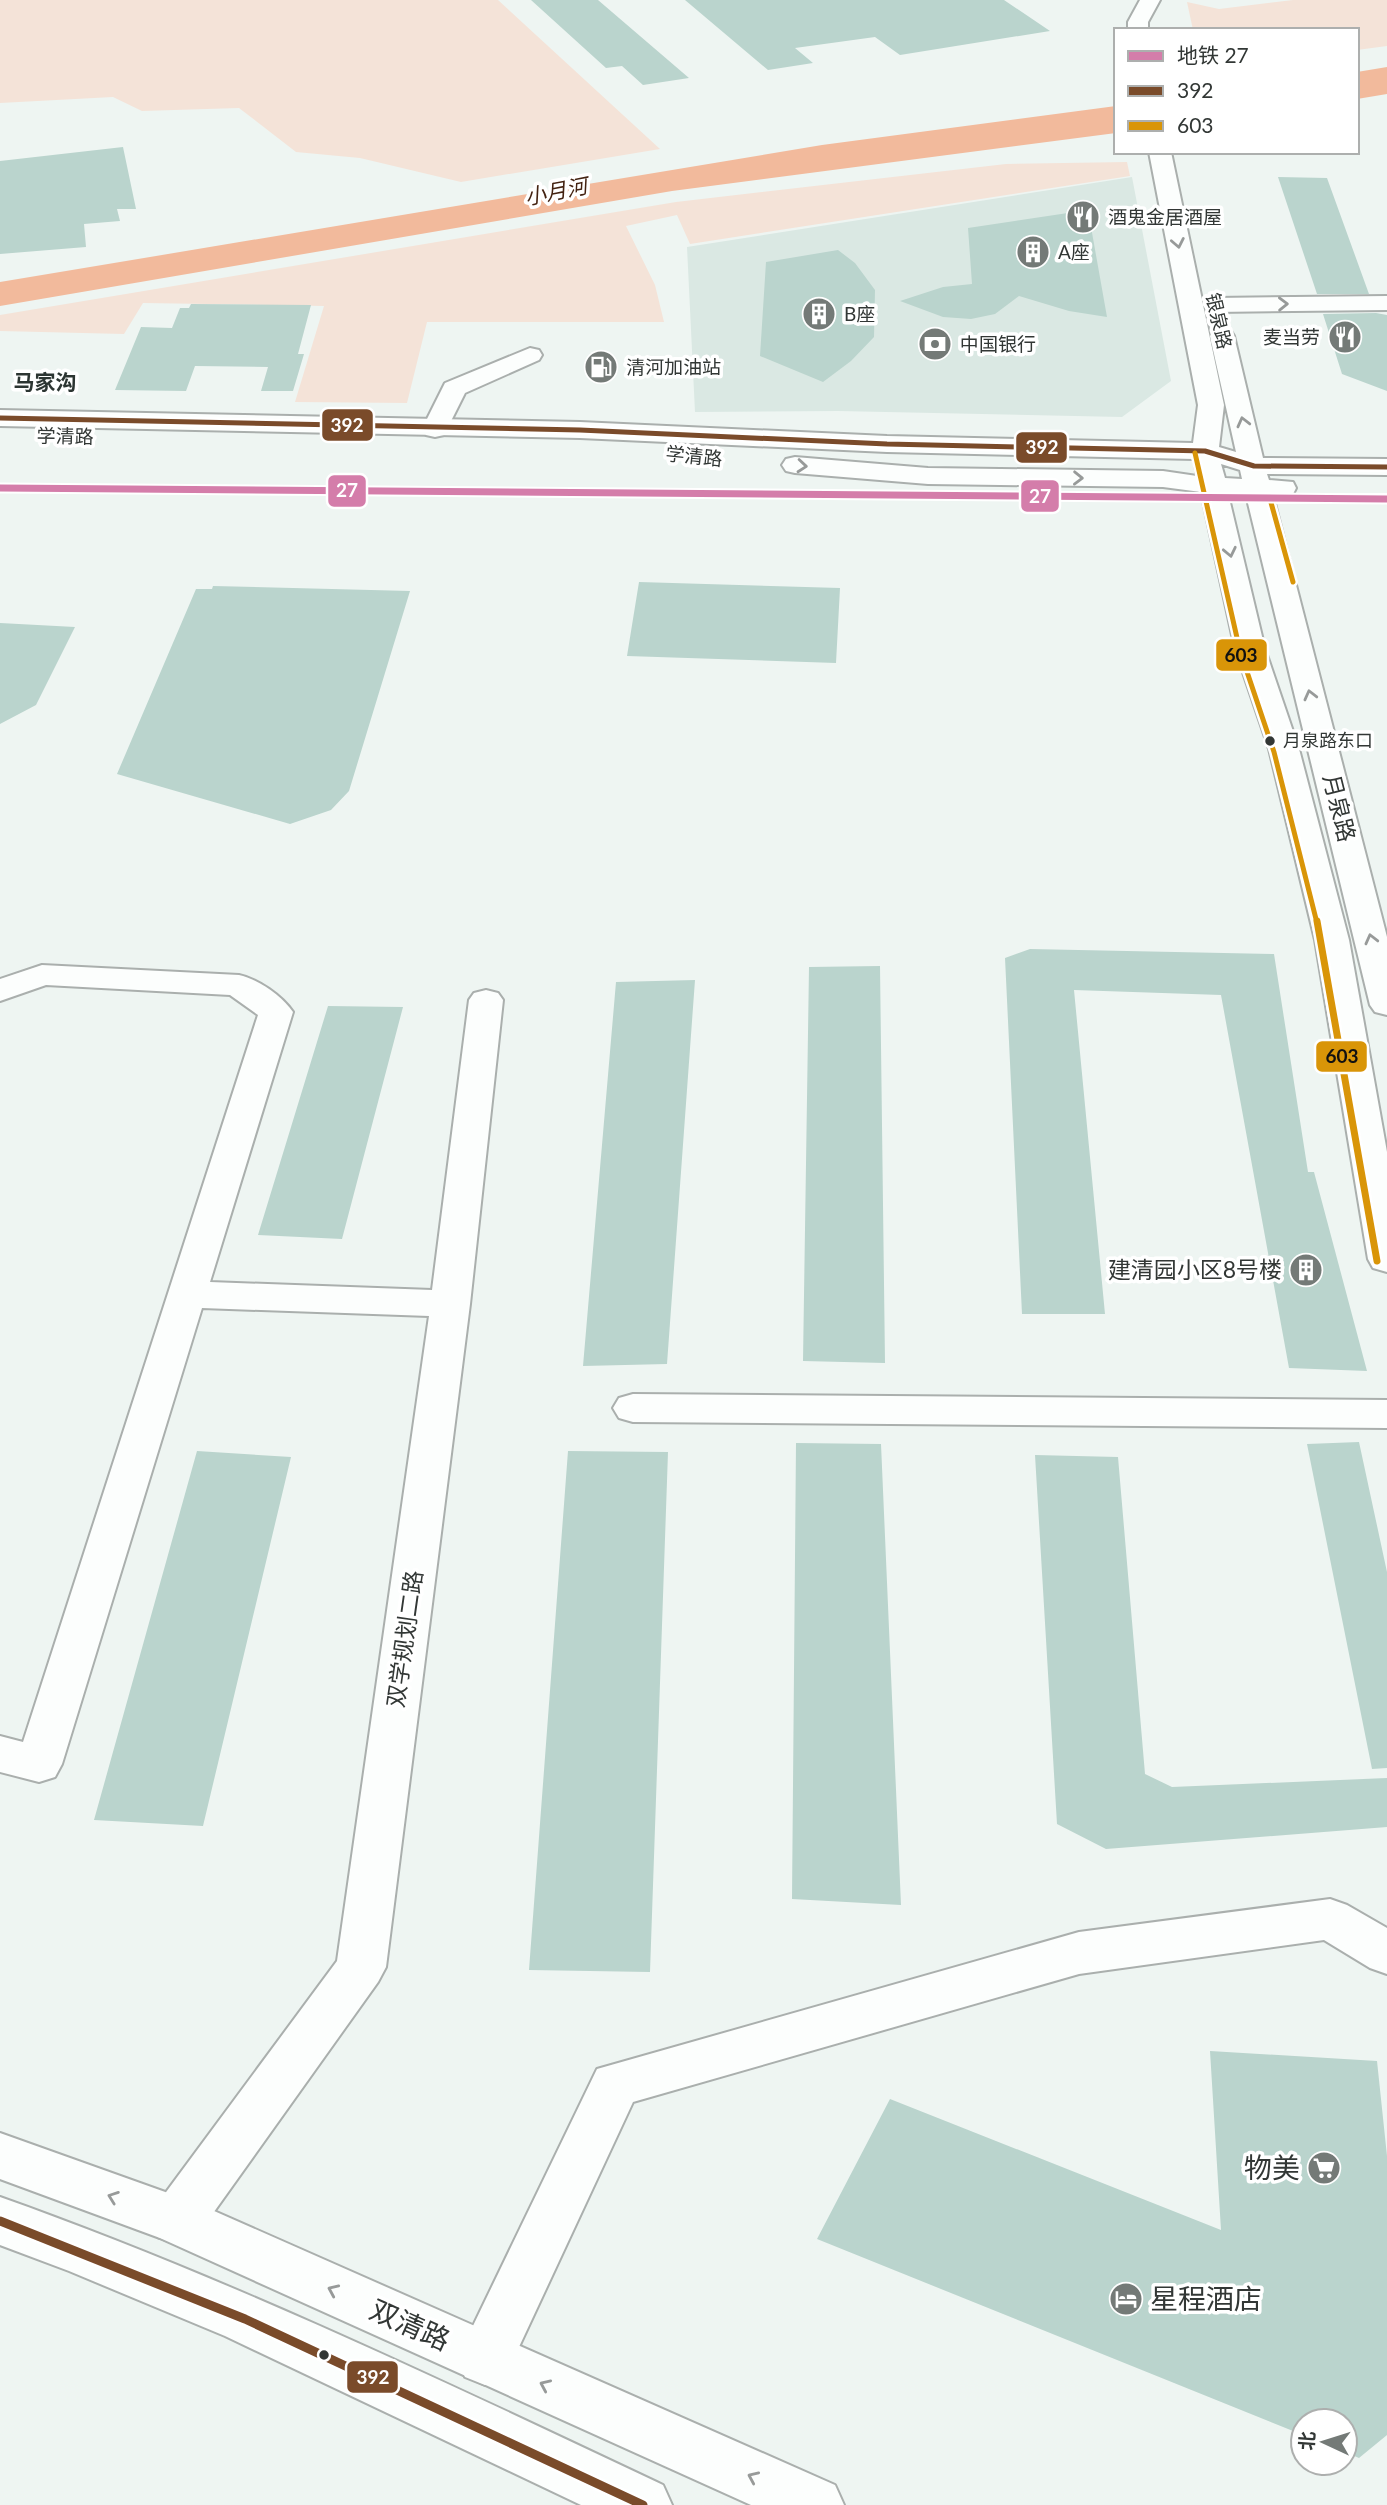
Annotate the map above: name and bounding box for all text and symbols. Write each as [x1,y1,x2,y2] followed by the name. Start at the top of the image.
[1114,28,1359,154] legend
[1177,42,1249,67] text: 地铁 27
[1177,77,1214,102] text: 392
[1177,112,1214,137] text: 603
[522,171,593,209] water label: 小月河
[1064,198,1102,236] restaurant icon: 酒鬼金居酒屋
[1108,205,1222,228] place label: 酒鬼金居酒屋
[1014,233,1052,271] building icon: A座
[1170,237,1185,249] one-way arrow
[1058,240,1090,263] place label: A座
[1202,291,1237,351] street label: 银泉路
[800,295,838,333] building icon: B座
[1278,296,1289,312] one-way arrow
[844,302,875,325] place label: B座
[1326,318,1364,356] restaurant icon: 麦当劳
[916,325,954,363] bank icon: 中国银行
[1263,325,1320,348] place label: 麦当劳
[960,332,1036,355] place label: 中国银行
[582,348,620,386] fuel station icon: 清河加油站
[626,355,721,378] place label: 清河加油站
[14,369,77,394] district label: 马家沟
[321,408,374,442] line badge: 392
[330,413,364,436] text: 392
[1237,416,1251,428] one-way arrow
[36,424,94,447] street label: 学清路
[1015,431,1068,464] line badge: 392
[1025,435,1059,458] text: 392
[664,441,724,470] street label: 学清路
[797,458,808,473] one-way arrow
[1073,470,1084,486] one-way arrow
[327,474,367,508] line badge: 27
[336,478,358,501] text: 27
[1020,479,1060,513] line badge: 27
[1029,484,1051,507] text: 27
[1221,546,1236,558] one-way arrow
[1215,638,1268,672] line badge: 603
[1224,643,1258,666] text: 603
[1304,689,1318,701] one-way arrow
[1283,729,1373,751] place label: 月泉路东口
[1263,734,1277,748] marker: 月泉路东口
[1318,771,1362,845] street label: 月泉路
[1365,933,1379,945] one-way arrow
[1315,1040,1368,1073] line badge: 603
[1325,1044,1359,1067] text: 603
[1287,1251,1325,1289] building icon: 建清园小区8号楼
[1108,1255,1282,1283] place label: 建清园小区8号楼
[381,1569,427,1709] street label: 双学规划二路
[1305,2149,1343,2187] supermarket icon: 物美
[1244,2150,1300,2184] place label: 物美
[107,2191,119,2205] one-way arrow
[1107,2280,1145,2318] hotel icon: 星程酒店
[1150,2281,1262,2315] place label: 星程酒店
[328,2284,340,2298] one-way arrow
[365,2291,456,2357] street label: 双清路
[317,2348,331,2362] unlabelled marker
[346,2360,399,2394] line badge: 392
[356,2365,390,2388] text: 392
[539,2379,552,2393] one-way arrow
[1289,2407,1359,2477] north arrow
[1294,2430,1319,2451] text: 北
[747,2471,760,2485] one-way arrow

